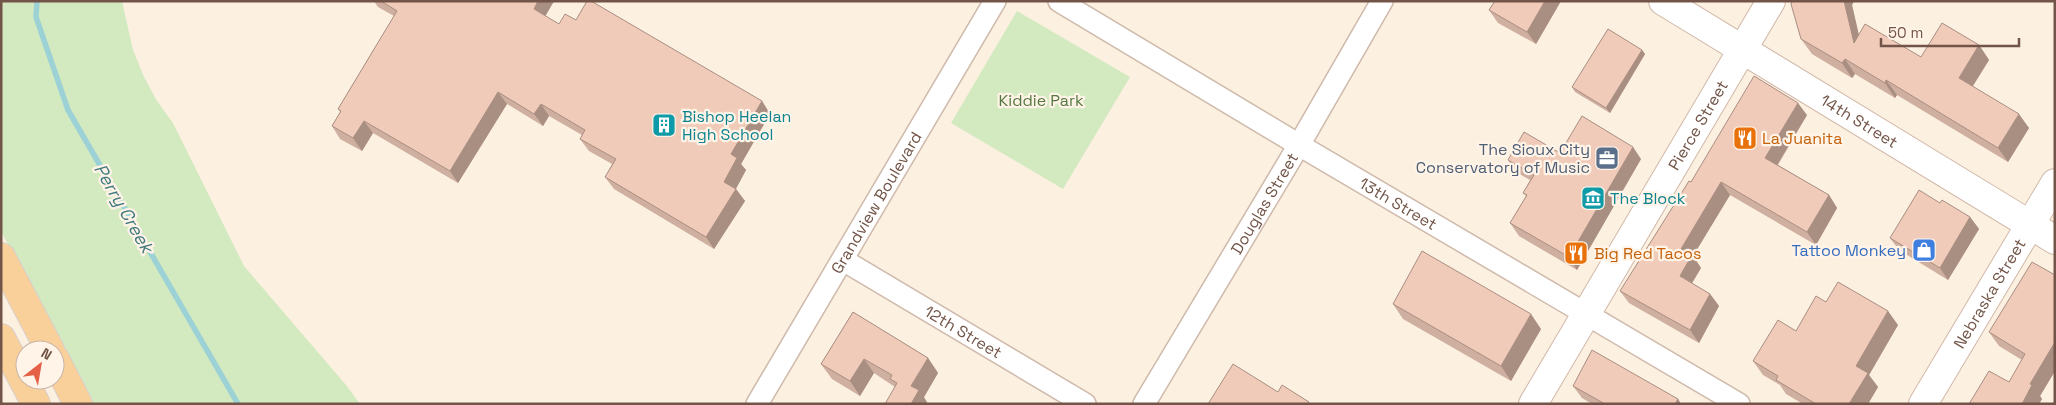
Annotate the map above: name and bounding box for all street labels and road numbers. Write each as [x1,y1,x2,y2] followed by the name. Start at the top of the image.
[1663,76,1732,174] street label: Pierce Street
[1817,89,1902,152] street label: 14th Street
[826,128,926,277] street label: Grandview Boulevard
[1226,148,1303,258] street label: Douglas Street
[1356,172,1441,234] street label: 13th Street
[1948,234,2030,352] street label: Nebraska Street
[921,300,1006,363] street label: 12th Street

